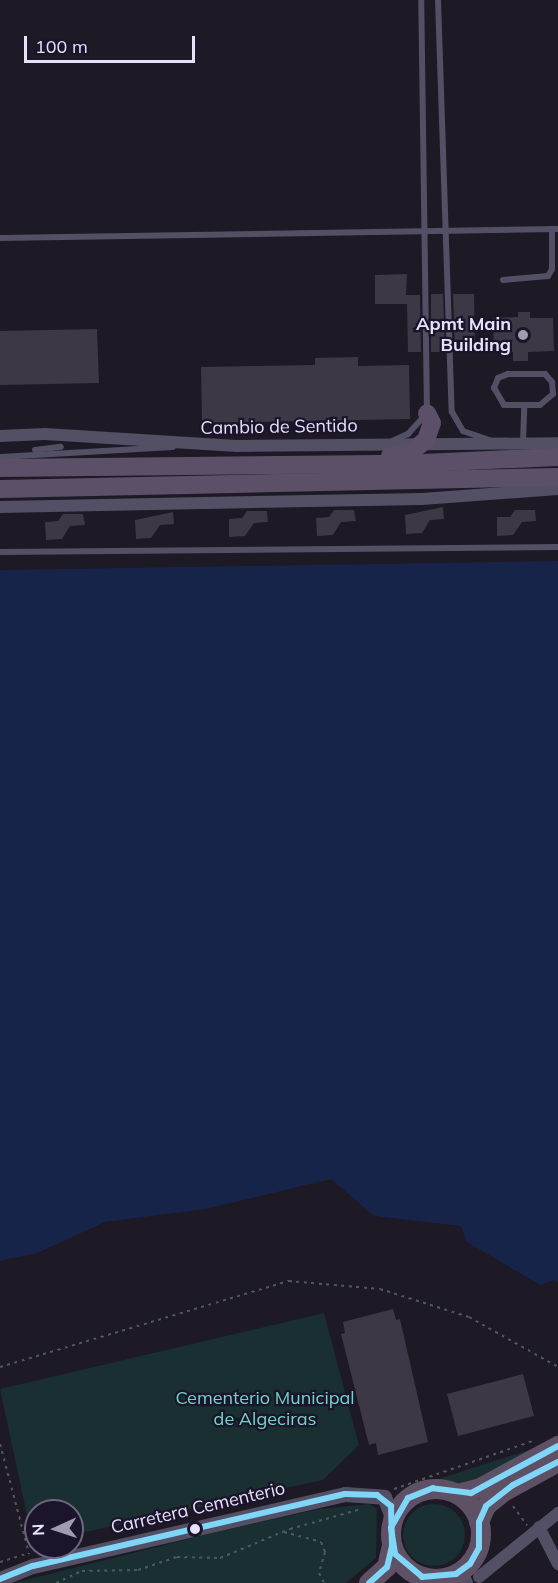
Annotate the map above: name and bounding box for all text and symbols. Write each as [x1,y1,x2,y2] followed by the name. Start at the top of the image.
[27,24,198,62] scale bar
[35,35,88,58] text: 100 m
[416,314,511,356] place label: Apmt Main Building
[516,328,530,342] marker: Apmt Main Building
[200,415,358,439] street label: Cambio de Sentido
[175,1388,355,1430] park label: Cementerio Municipal de Algeciras
[109,1477,287,1539] street label: Carretera Cementerio
[24,1499,84,1559] north arrow
[28,1523,48,1536] text: N
[189,1523,201,1535] unlabelled marker

